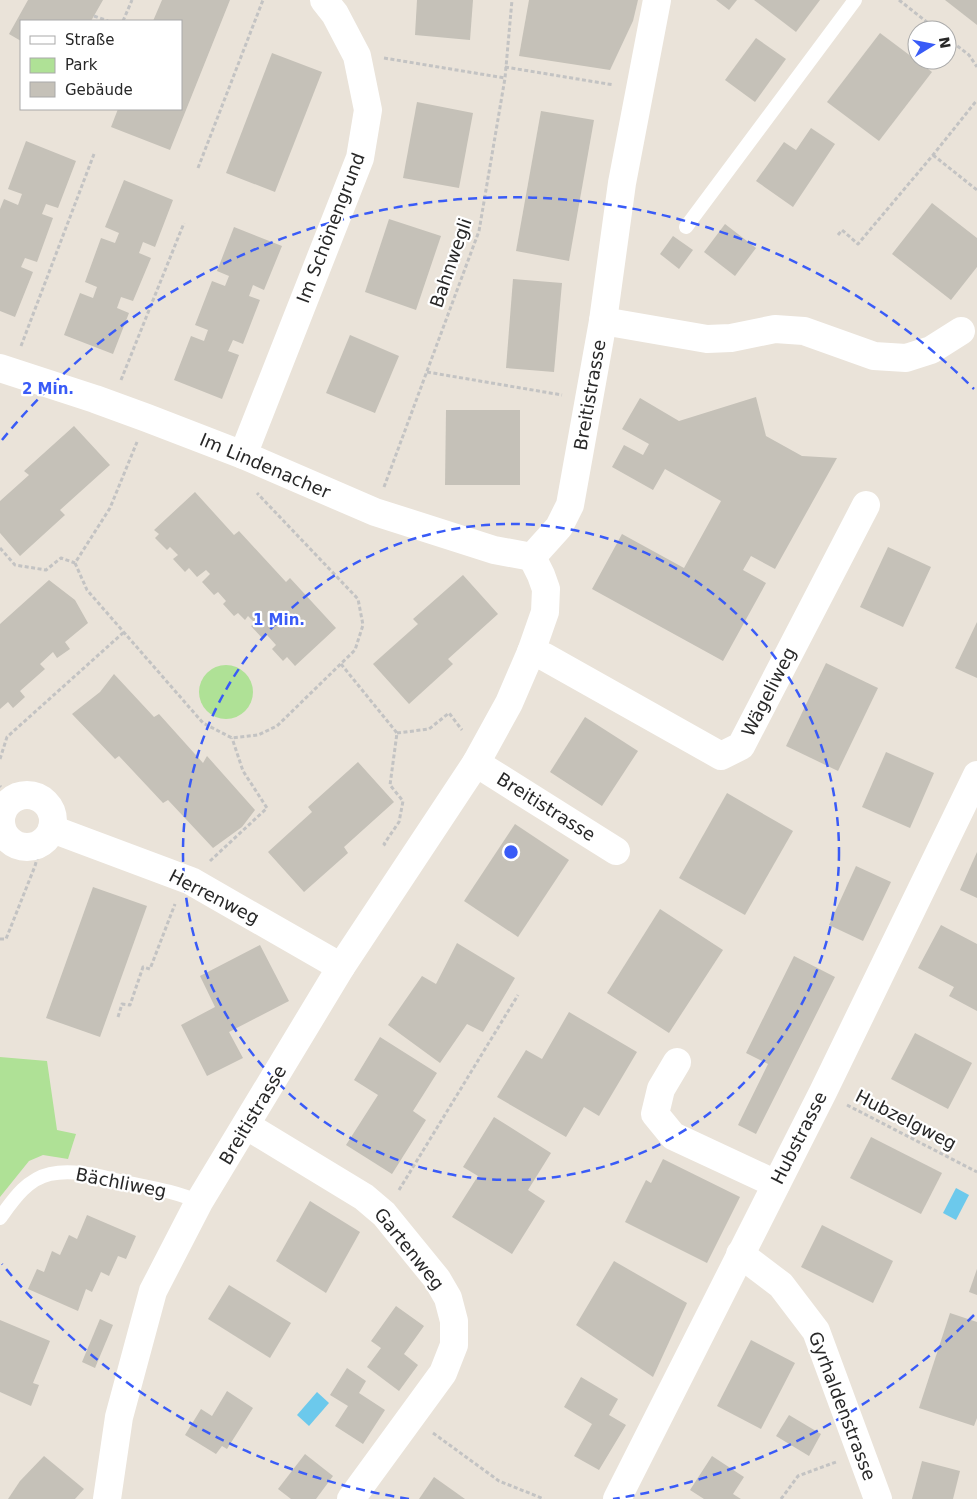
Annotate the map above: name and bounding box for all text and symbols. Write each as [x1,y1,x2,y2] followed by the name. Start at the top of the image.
[20,20,182,110] legend
[907,20,957,70] north arrow
[65,31,114,49] text: Straße
[936,36,954,50] text: N
[65,56,98,74] text: Park
[65,81,133,99] text: Gebäude
[292,150,369,306] street label: Im Schönengrund
[425,215,476,310] street label: Bahnwegli
[569,338,610,452] street label: Breitistrasse
[22,380,74,398] text: 2 Min.
[197,429,334,503] street label: Im Lindenacher
[253,611,305,629] text: 1 Min.
[737,644,800,740] street label: Wägeliweg
[493,768,599,845] street label: Breitistrasse
[502,843,520,861] centre of rings
[166,865,263,928] street label: Herrenweg
[215,1061,290,1168] street label: Breitistrasse
[852,1085,960,1154] street label: Hubzelgweg
[766,1088,831,1188] street label: Hubstrasse
[74,1163,168,1202] street label: Bächliweg
[370,1204,449,1294] street label: Gartenweg
[804,1328,881,1483] street label: Gyrhaldenstrasse

